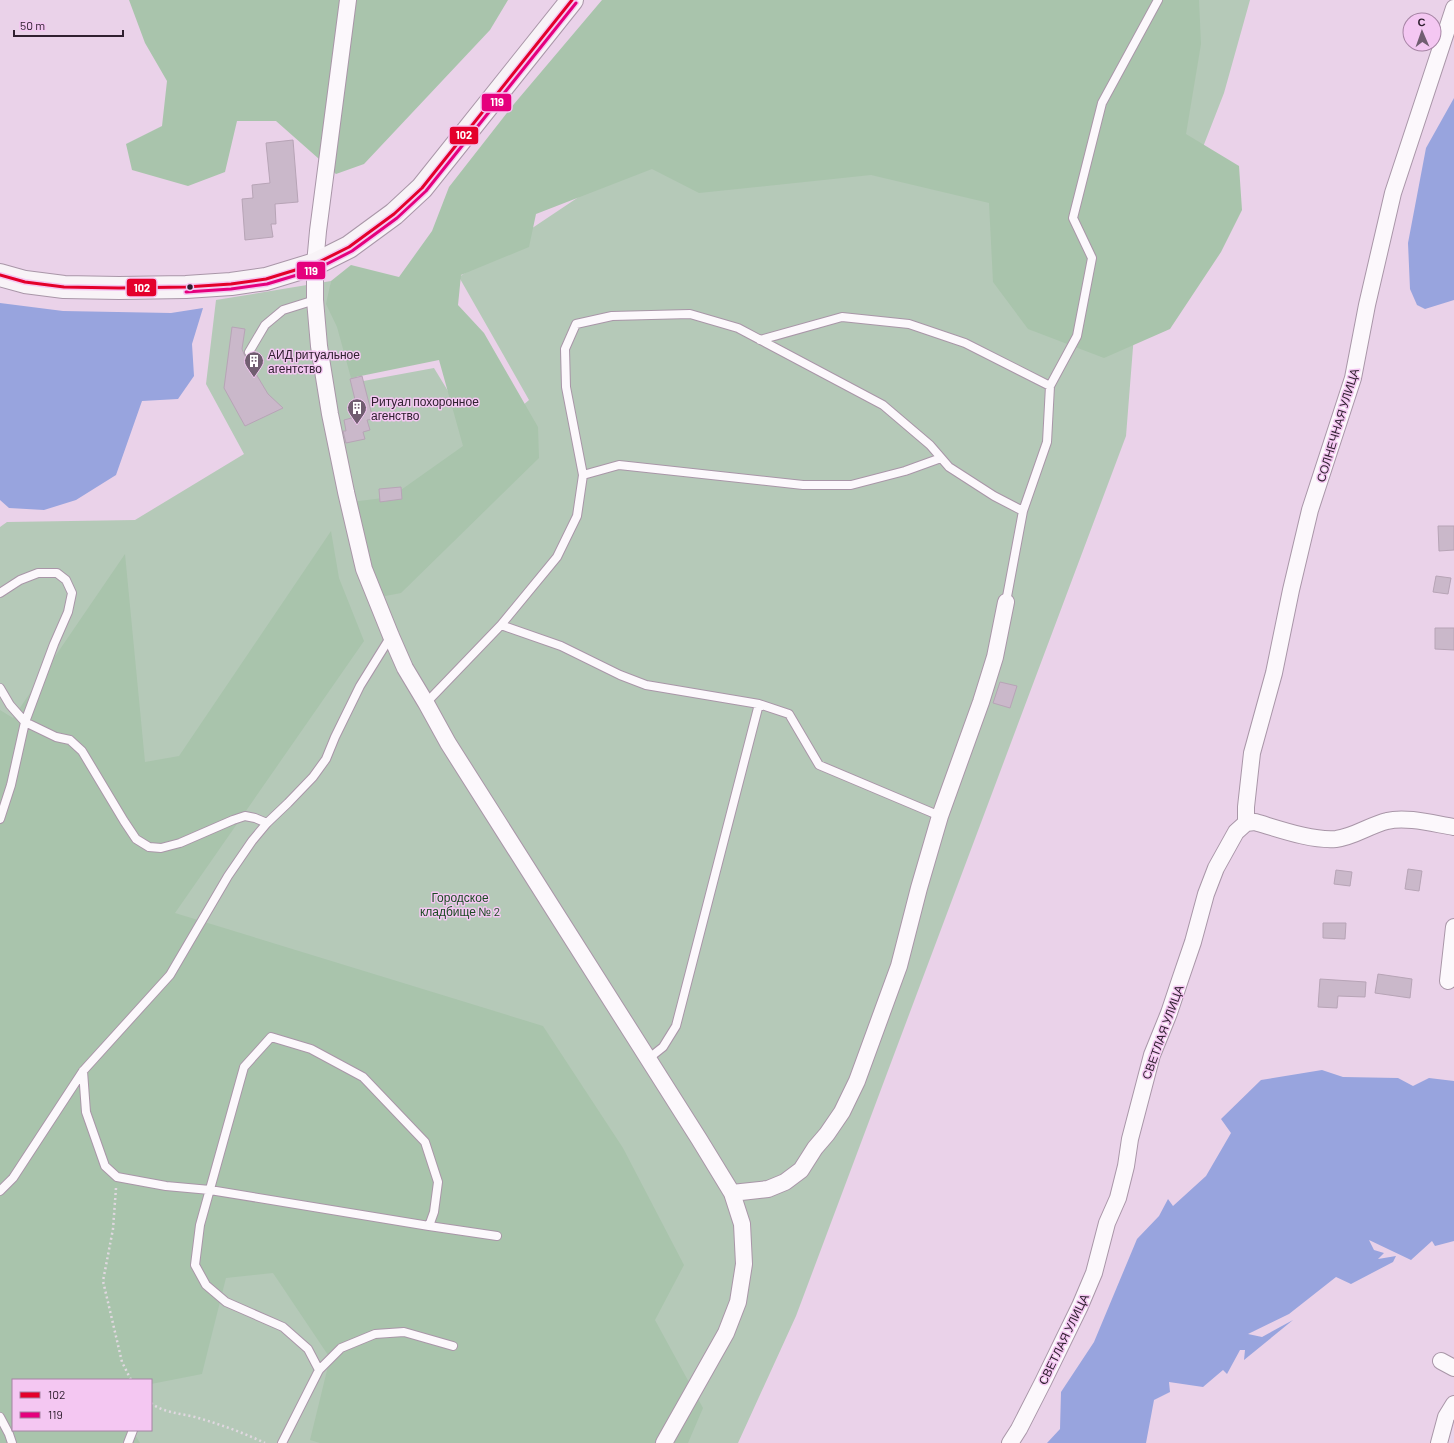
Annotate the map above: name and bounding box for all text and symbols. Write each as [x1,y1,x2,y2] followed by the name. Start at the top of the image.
[14,12,123,38] scale bar
[1402,12,1442,52] north arrow
[1417,15,1426,28] text: С
[20,18,45,32] text: 50 m
[481,93,512,112] line badge: 119
[490,95,504,108] text: 119
[449,126,479,145] line badge: 102
[456,128,472,141] text: 102
[296,261,326,280] line badge: 119
[304,264,318,277] text: 119
[126,278,157,297] line badge: 102
[134,281,150,294] text: 102
[185,282,195,292] unlabelled marker
[268,347,360,375] place label: АИД ритуальное агентство
[243,350,265,378] building icon: АИД ритуальное агентство
[1313,366,1362,484] street label: СОЛНЕЧНАЯ УЛИЦА
[371,394,479,422] place label: Ритуал похоронное агенство
[346,397,368,425] building icon: Ритуал похоронное агенство
[420,890,500,919] park label: Городское кладбище № 2
[1138,983,1186,1081] street label: СВЕТЛАЯ УЛИЦА
[1035,1291,1092,1387] street label: СВЕТЛАЯ УЛИЦА
[12,1379,152,1431] legend
[48,1387,65,1401] text: 102
[48,1407,63,1421] text: 119

